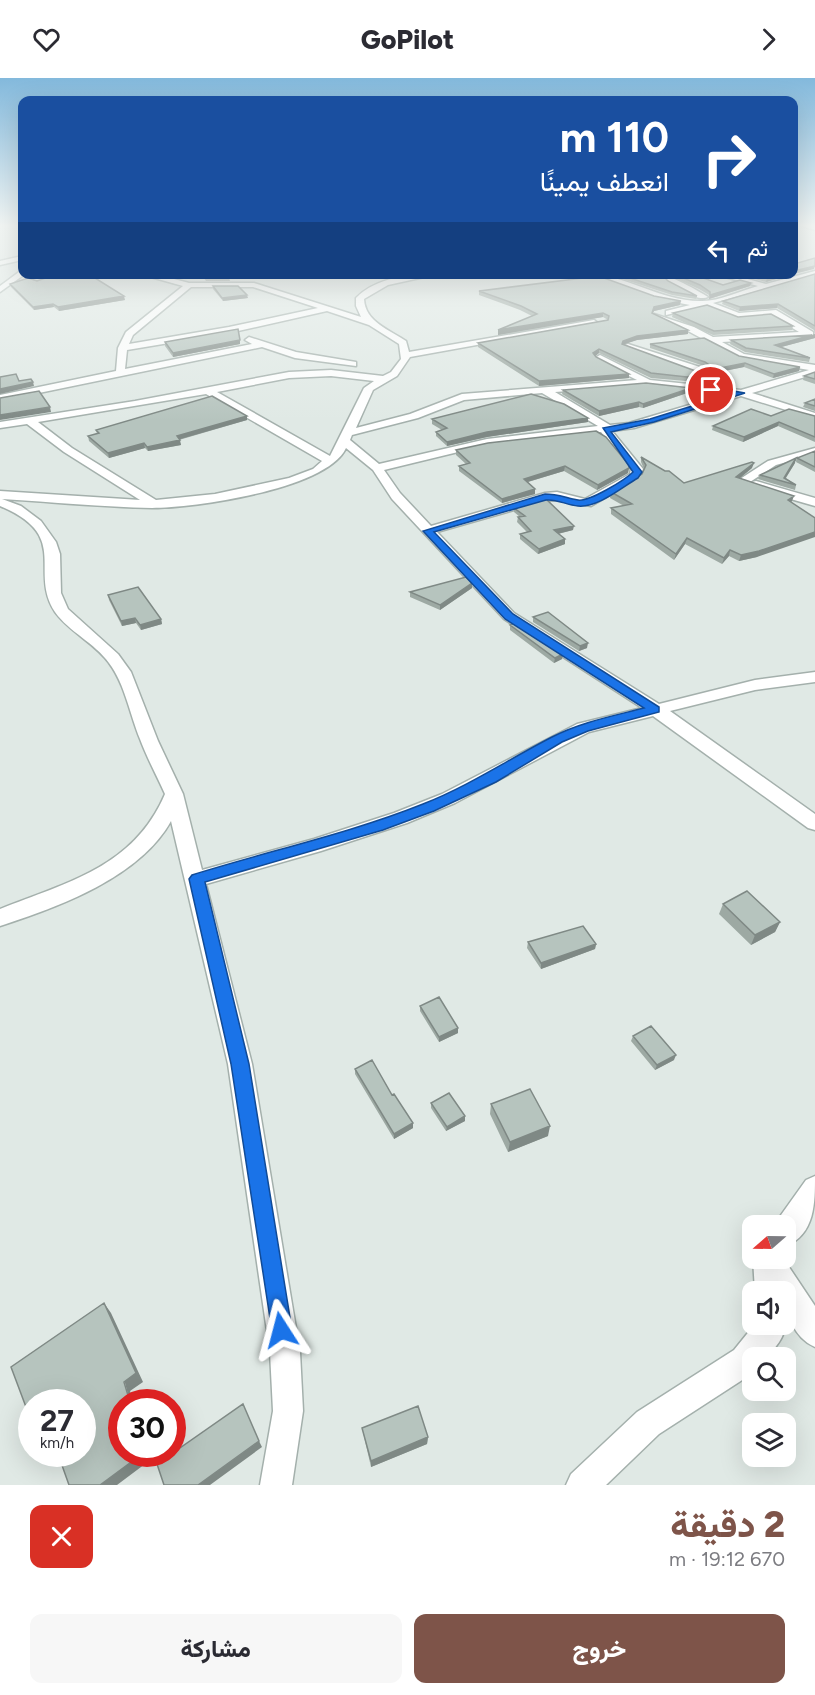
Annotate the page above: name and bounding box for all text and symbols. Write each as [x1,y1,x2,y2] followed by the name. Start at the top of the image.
[30,23,63,56] icon: heart
[361,23,454,56] text: GoPilot
[752,23,785,56] icon: forward
[560,112,669,163] text: 110 m
[690,120,768,198] icon: right
[540,165,669,198] text: انعطف يمينًا
[702,234,735,267] icon: left
[747,235,768,262] text: ثم
[685,364,736,415] pin
[694,373,727,406] icon: arrive
[742,1215,796,1269] north arrow
[742,1215,796,1467] map controls
[742,1281,796,1335] button: sound
[249,1298,313,1362] position arrow
[742,1347,796,1401] button: search
[108,1389,186,1467] speed limit sign: 30
[40,1402,74,1439] text: 27
[742,1413,796,1467] button: layers
[40,1434,74,1452] text: km/h
[670,1503,785,1546] text: 2 دقيقة
[30,1505,93,1568] button: close
[669,1547,785,1571] text: 670 m · 19:12
[30,1614,402,1683] button: مشاركة
[414,1614,785,1683] button: خروج

